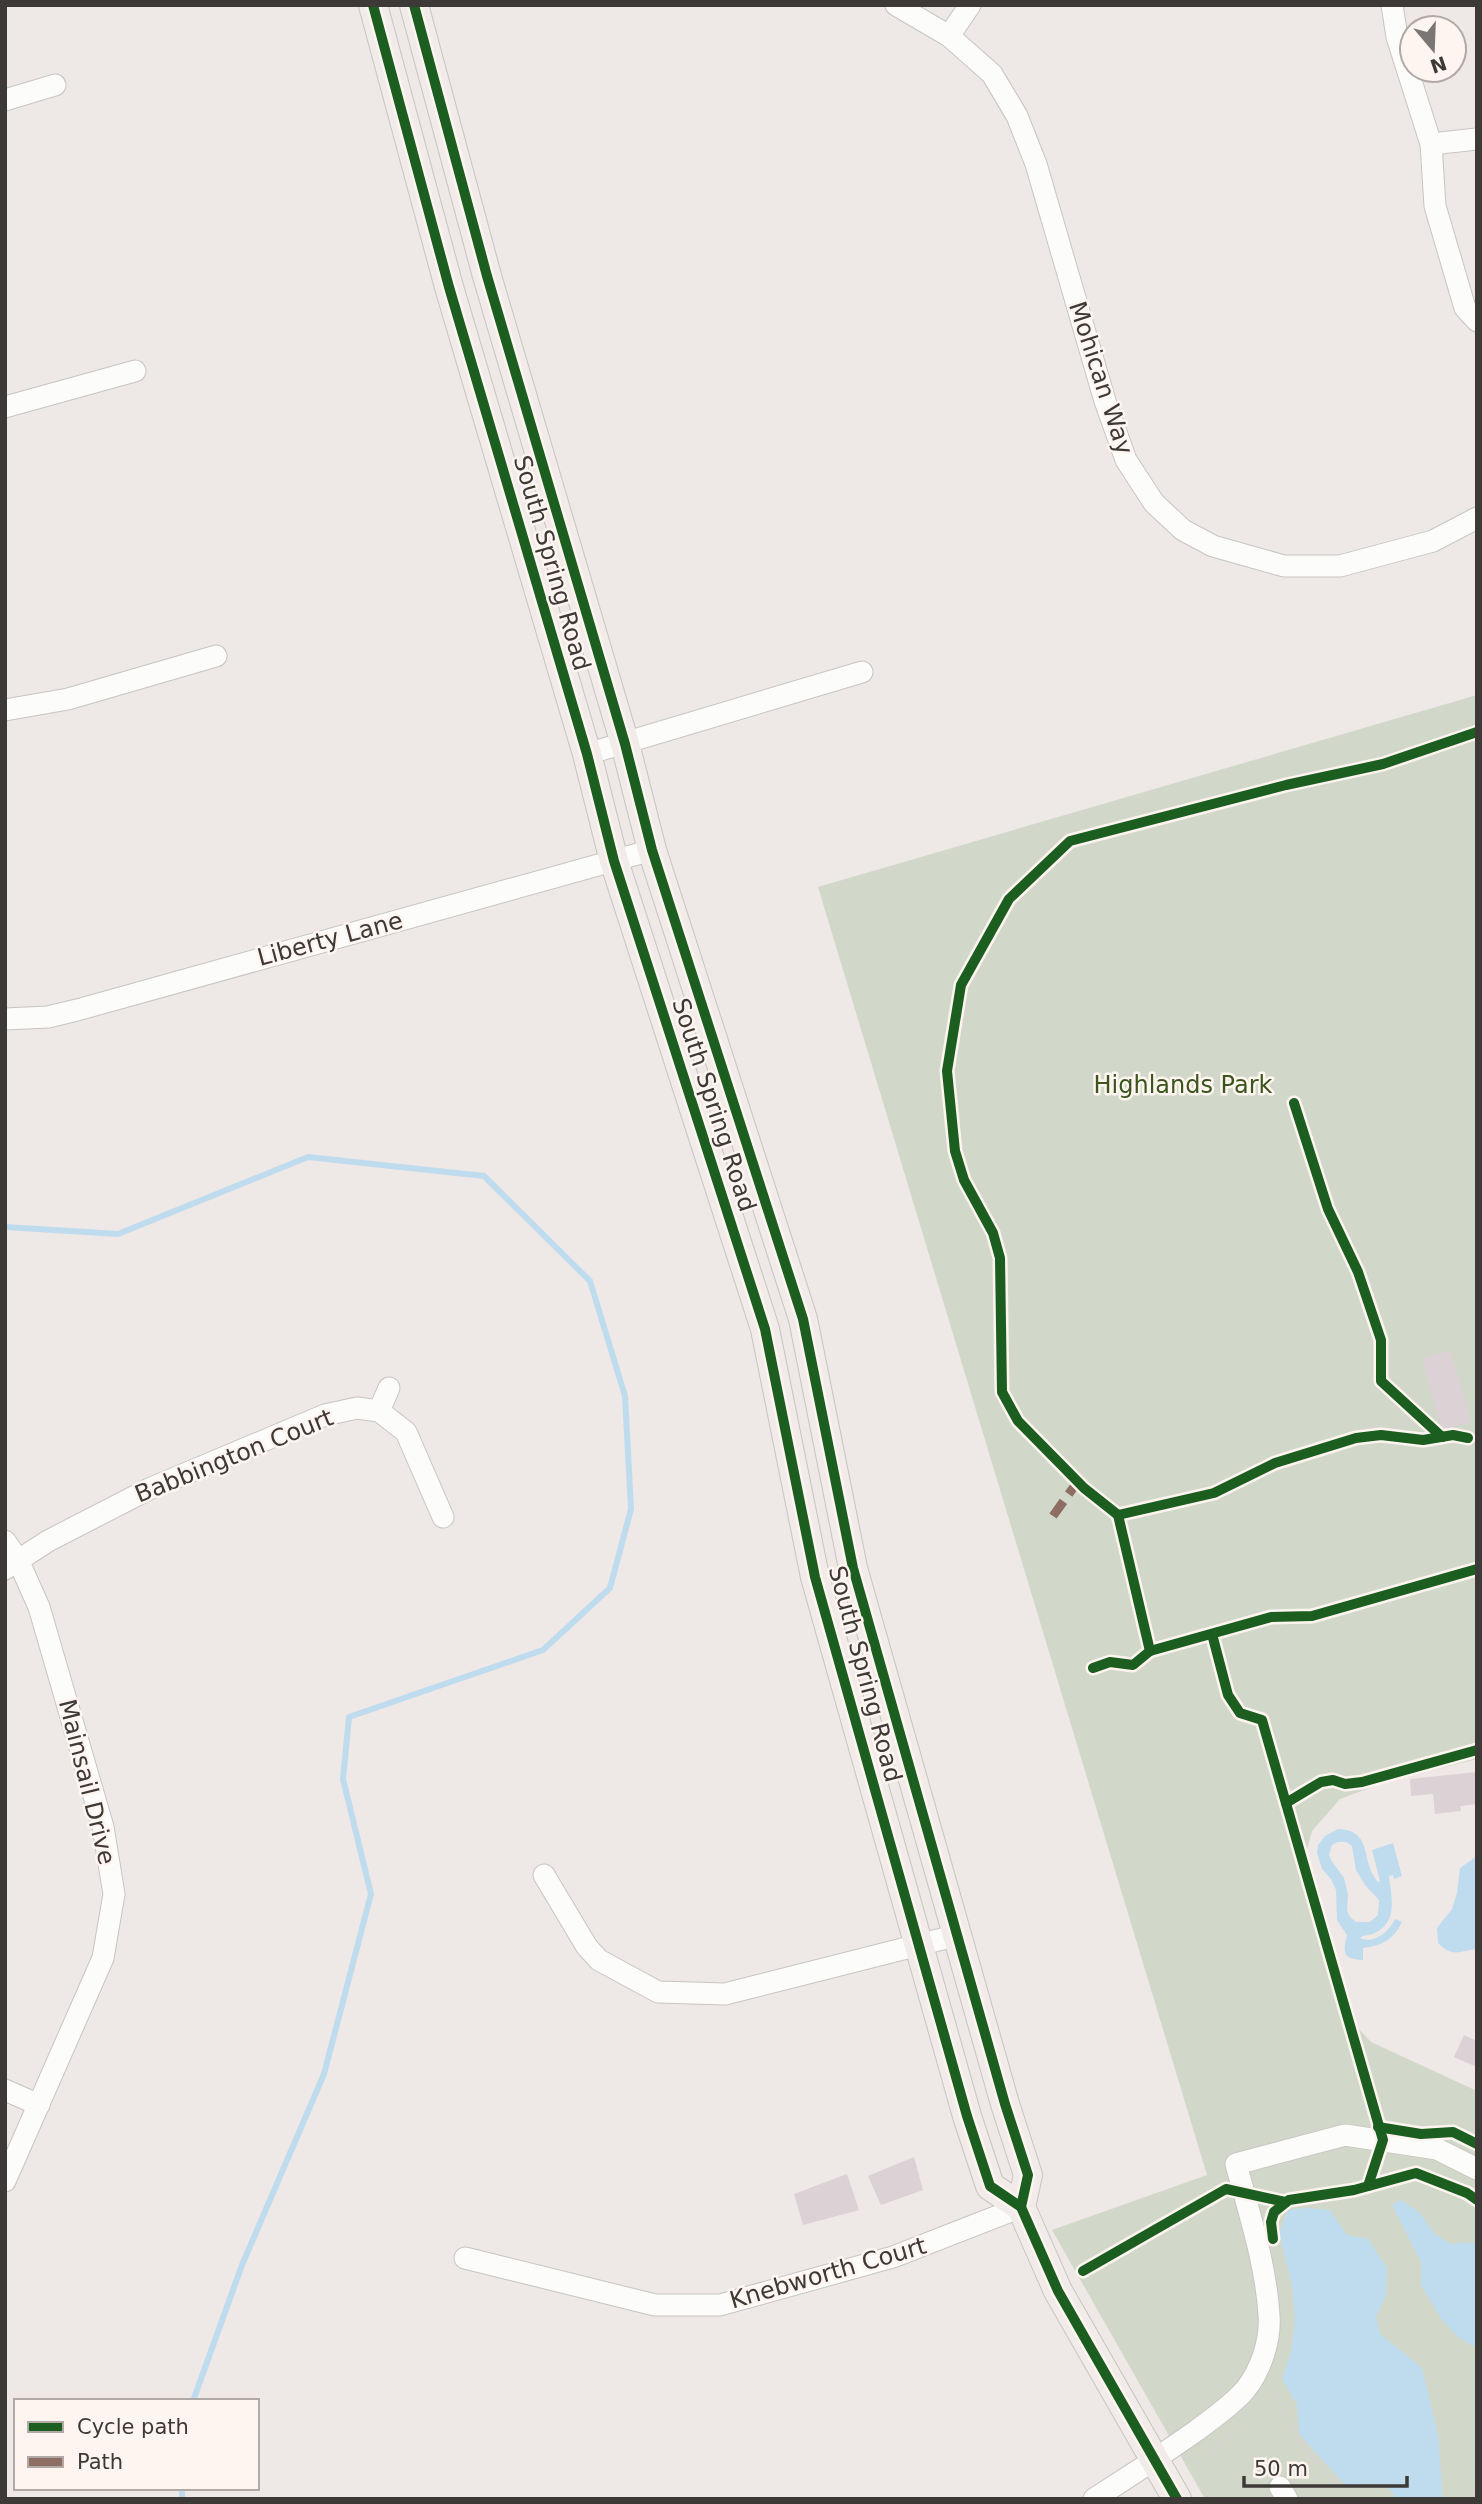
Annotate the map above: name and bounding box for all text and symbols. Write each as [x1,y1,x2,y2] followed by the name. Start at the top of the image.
[1398,14,1468,84] north arrow
[1427,52,1450,78] text: N
[1063,298,1139,458] street label: Mohican Way
[508,452,596,674] street label: South Spring Road
[254,906,406,972] street label: Liberty Lane
[666,995,762,1215] street label: South Spring Road
[1094,1071,1273,1099] park label: Highlands Park
[131,1403,337,1509] street label: Babbington Court
[823,1563,907,1785] street label: South Spring Road
[53,1696,121,1868] street label: Mainsail Drive
[726,2232,930,2314] street label: Knebworth Court
[14,2399,259,2490] legend
[77,2415,189,2439] text: Cycle path
[1244,2444,1407,2488] scale bar
[77,2450,123,2474] text: Path
[1254,2457,1308,2481] text: 50 m

